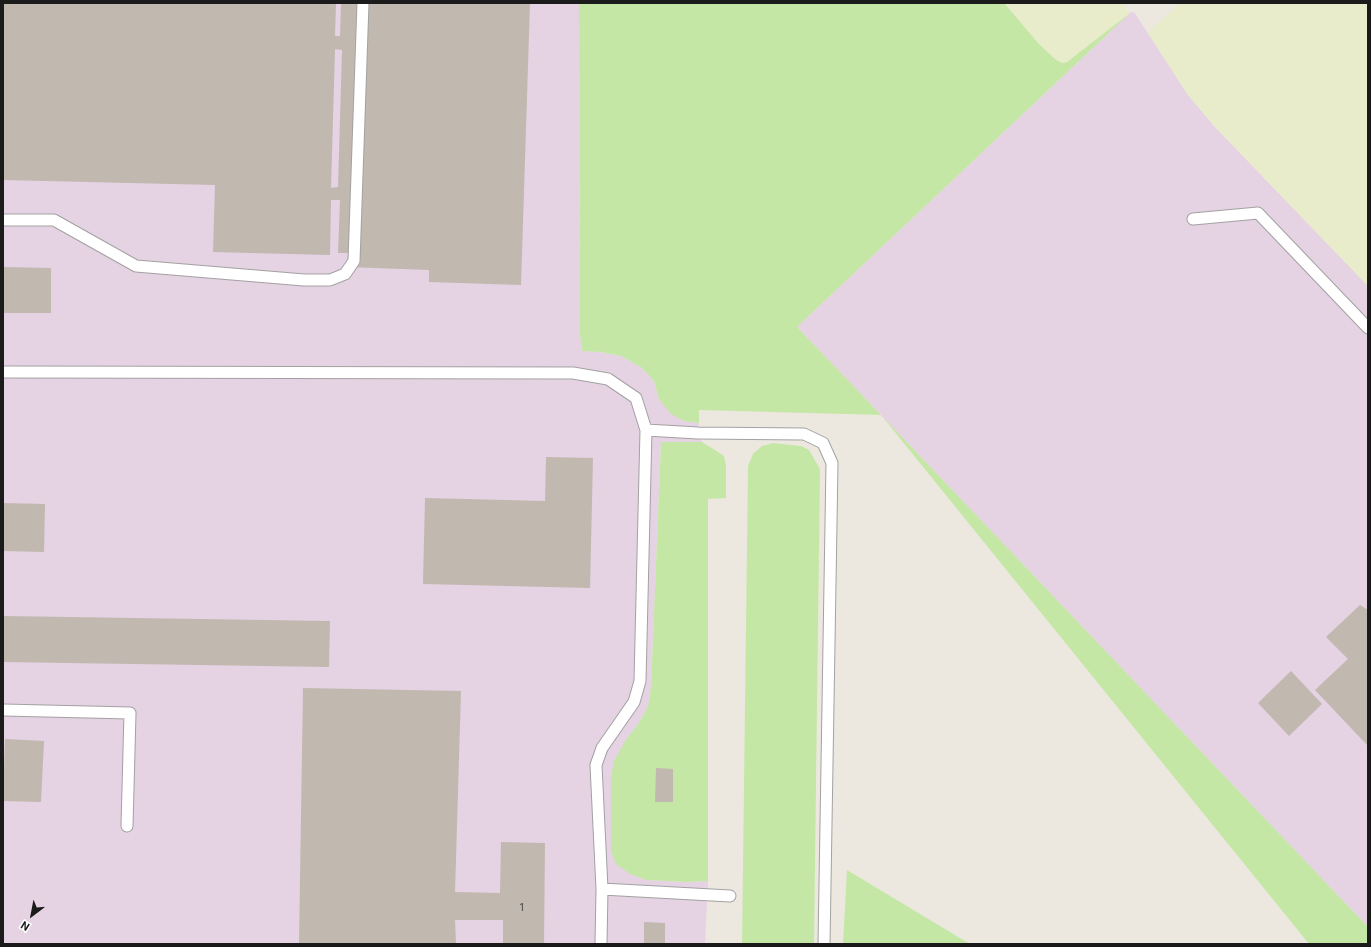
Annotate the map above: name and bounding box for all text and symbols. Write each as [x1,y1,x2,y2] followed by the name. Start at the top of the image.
[12,895,52,935] north arrow
[519,902,525,914] house number: 1
[19,918,32,933] text: N

